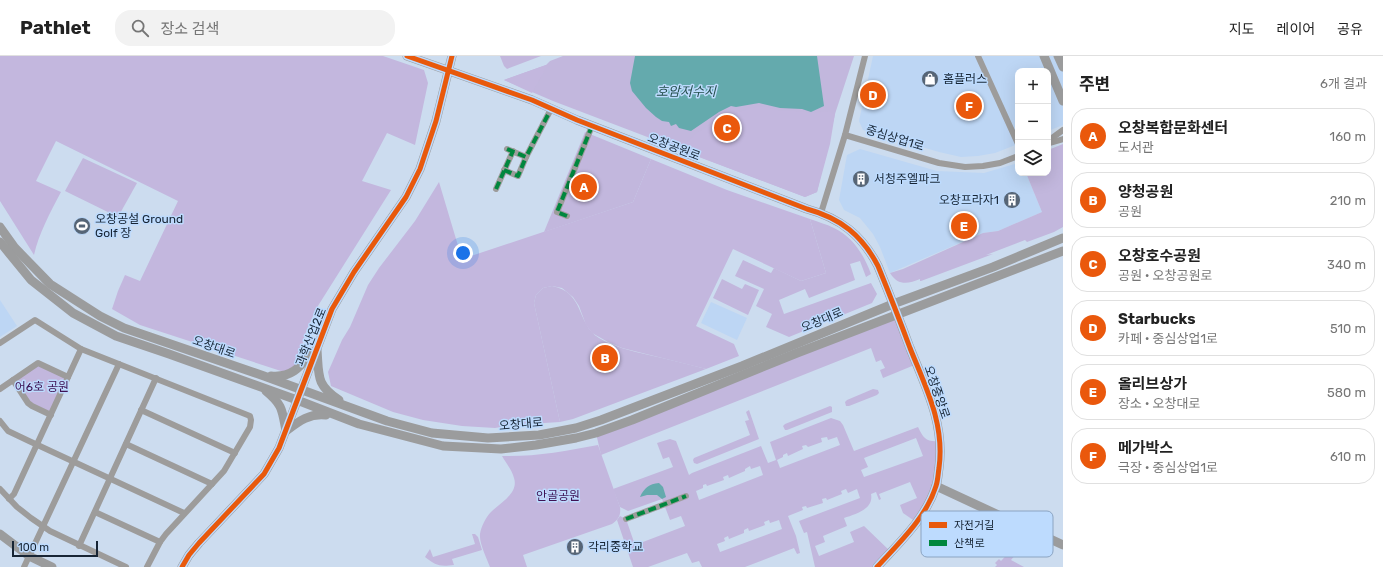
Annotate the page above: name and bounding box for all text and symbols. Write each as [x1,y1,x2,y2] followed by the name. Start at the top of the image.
[115,10,395,46] search box
[20,16,91,39] text: Pathlet
[129,17,151,39] icon: search
[161,20,219,38] text: 장소 검색
[1229,21,1255,38] text: 지도
[1277,21,1315,38] text: 레이어
[1337,21,1363,38] text: 공유
[1015,68,1051,176] map controls
[1015,68,1051,104] button: +
[920,69,940,89] shop icon: 홈플러스
[943,72,987,86] place label: 홈플러스
[1079,74,1110,94] text: 주변
[1320,76,1367,91] text: 6개 결과
[860,80,886,110] pin: D
[656,84,717,99] water label: 호암저수지
[956,91,982,121] pin: F
[1015,104,1051,140] button: −
[714,113,740,143] pin: C
[1118,119,1228,137] text: 오창복합문화센터
[864,122,926,154] street label: 중심상업1로
[1088,129,1098,144] text: A
[1330,129,1366,144] text: 160 m
[646,131,702,163] street label: 오창공원로
[1015,140,1051,176] button: layers
[1118,140,1154,155] text: 도서관
[851,169,871,189] building icon: 서청주엘파크
[571,172,597,202] pin: A
[874,172,940,186] place label: 서청주엘파크
[1118,183,1173,201] text: 양청공원
[1002,190,1022,210] building icon: 오창프라자1
[939,193,999,207] place label: 오창프라자1
[1088,193,1098,208] text: B
[1330,193,1366,208] text: 210 m
[1118,204,1142,219] text: 공원
[951,211,977,241] pin: E
[95,212,183,240] place label: 오창공설 Ground Golf 장
[72,216,92,236] sports icon: 오창공설 Ground Golf 장
[453,243,473,263] your location
[1118,247,1201,265] text: 오창호수공원
[1088,257,1098,272] text: C
[1327,257,1366,272] text: 340 m
[1118,268,1212,283] text: 공원 · 오창공원로
[799,305,845,335] street label: 오창대로
[293,306,329,368] street label: 과학산업2로
[1118,310,1195,328] text: Starbucks
[1088,321,1098,336] text: D
[1330,321,1366,336] text: 510 m
[1118,331,1218,346] text: 카페 · 중심상업1로
[191,333,237,361] street label: 오창대로
[592,343,618,373] pin: B
[921,364,953,420] street label: 오창중앙로
[1118,375,1187,393] text: 올리브상가
[15,380,69,394] park label: 어6호 공원
[1089,385,1097,400] text: E
[1327,385,1366,400] text: 580 m
[1118,396,1200,411] text: 장소 · 오창대로
[498,415,544,433] street label: 오창대로
[1118,439,1173,457] text: 메가박스
[1089,449,1097,464] text: F
[1330,449,1366,464] text: 610 m
[1118,460,1218,475] text: 극장 · 중심상업1로
[536,489,580,503] park label: 안골공원
[921,511,1053,557] legend
[954,519,994,532] text: 자전거길
[565,537,585,557] building icon: 각리중학교
[954,537,984,550] text: 산책로
[12,539,98,558] scale bar
[588,540,643,554] place label: 각리중학교
[18,541,49,554] text: 100 m

